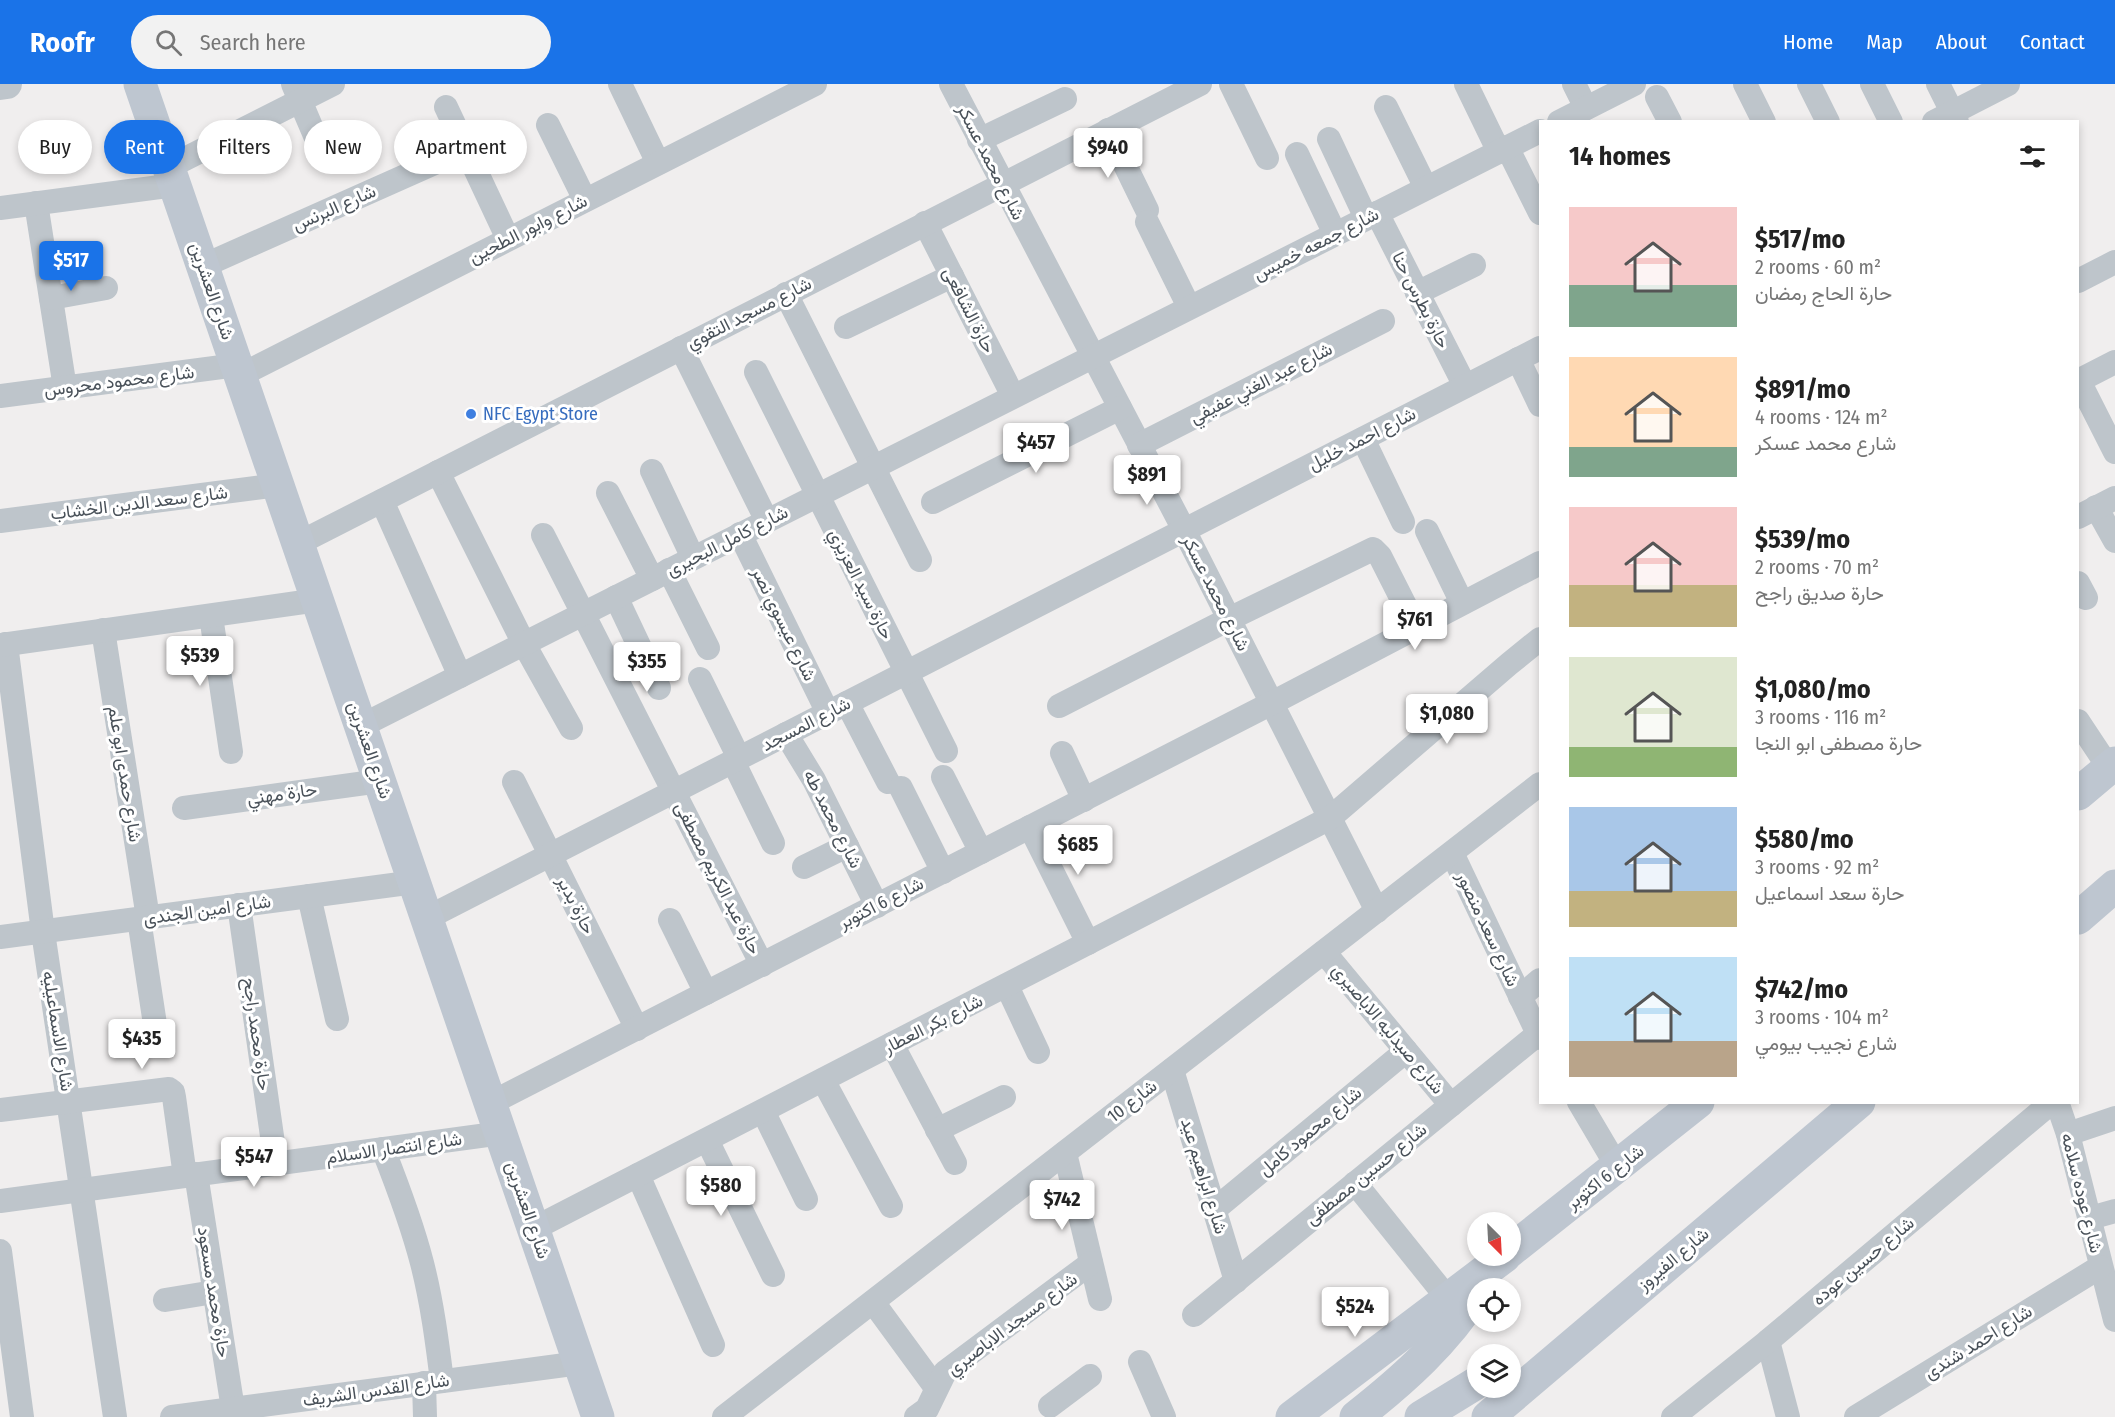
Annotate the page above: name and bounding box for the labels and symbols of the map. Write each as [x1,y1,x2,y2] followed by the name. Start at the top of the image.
[951,99,1030,224] street label: شارع محمد عسكر
[1072,128,1144,179] pin: $940
[289,180,380,237] street label: شارع البرنس
[465,190,591,269] street label: شارع وابور الطحين
[1250,203,1383,286] street label: شارع جمعه خميس
[184,239,239,343] street label: شارع العشرين
[35,241,107,292] pin: $517
[1387,248,1455,352] street label: حارة بطرس حنا
[938,263,1000,357] street label: حارة الشافعى
[683,272,817,358] street label: شارع مسجد التقوي
[1186,338,1338,432] street label: شارع عبد الغني عفيفي
[43,361,196,402] street label: شارع محمود محروس
[1305,402,1420,476] street label: شارع احمد خليل
[483,403,598,425] place label: NFC Egypt Store
[464,407,478,421] marker: NFC Egypt Store
[1000,423,1072,474] pin: $457
[1111,455,1183,506] pin: $891
[49,481,229,526] street label: شارع سعد الدين الخشاب
[662,501,792,582] street label: شارع كامل البحيرى
[820,525,898,645] street label: حارة سيد العزيزي
[1176,530,1255,655] street label: شارع محمد عسكر
[743,563,821,686] street label: شارع عيسوي نصر
[1379,600,1451,651] pin: $761
[164,636,236,687] pin: $539
[611,642,683,693] pin: $355
[758,692,855,757] street label: شارع المسجد
[1398,694,1496,745] pin: $1,080
[342,698,397,802] street label: شارع العشرين
[102,704,147,844] street label: شارع حمدى ابو علم
[798,766,867,872] street label: شارع محمد طه
[246,778,319,814] street label: حارة مهني
[669,798,766,958] street label: حارة عبد الكريم مصطفى
[1042,825,1114,876] pin: $685
[1450,867,1524,990] street label: شارع سعد منصور
[552,871,600,938] street label: حارة بدير
[834,872,928,935] street label: شارع 6 اكتوبر
[142,890,272,931] street label: شارع امين الجندى
[1324,959,1449,1101] street label: شارع صيدليه الاباصيري
[37,969,78,1093] street label: شارع الاسماعيليه
[237,976,276,1092] street label: حارة محمد راجح
[879,990,987,1060] street label: شارع بكر العطار
[106,1019,178,1070] pin: $435
[1103,1075,1162,1128] street label: شارع 10
[1254,1081,1367,1181] street label: شارع محمود كامل
[1175,1115,1232,1237] street label: شارع ابراهيم عيد
[1301,1118,1432,1230] street label: شارع حسين مصطفى
[325,1128,463,1169] street label: شارع انتصار الاسلام
[2055,1131,2108,1256] street label: شارع عوده سلامه
[218,1137,290,1188] pin: $547
[1561,1140,1649,1216] street label: شارع 6 اكتوبر
[500,1158,555,1262] street label: شارع العشرين
[685,1166,757,1217] pin: $580
[1026,1180,1098,1231] pin: $742
[1467,1212,1521,1266] north arrow
[1808,1212,1919,1311] street label: شارع حسين عوده
[1632,1223,1714,1297] street label: شارع الفيروز
[193,1225,235,1359] street label: حارة محمد مسعود
[942,1268,1084,1383] street label: شارع مسجد الاباصيري
[1319,1287,1391,1338] pin: $524
[1920,1300,2037,1385] street label: شارع احمد شندى
[301,1369,451,1412] street label: شارع القدس الشريف

